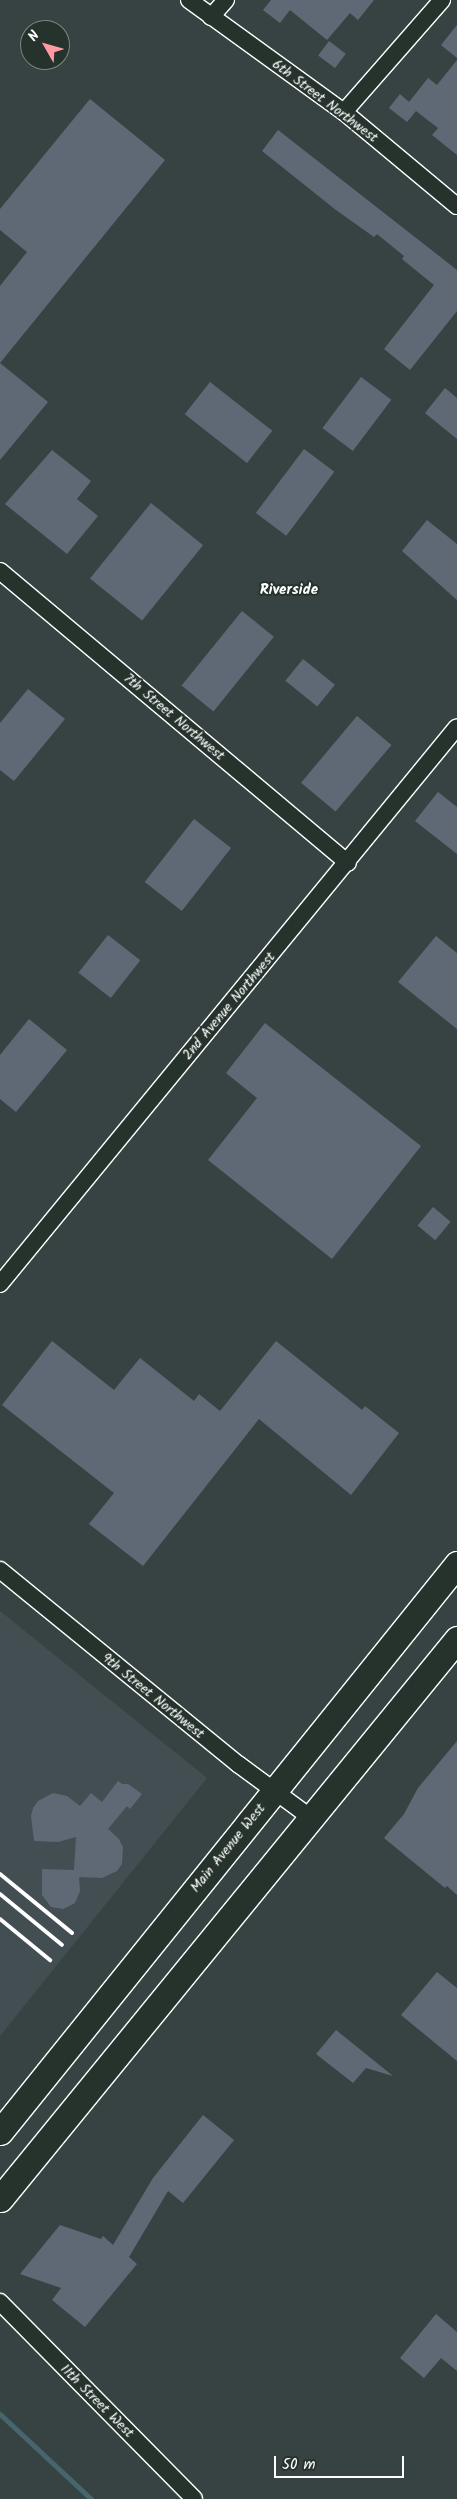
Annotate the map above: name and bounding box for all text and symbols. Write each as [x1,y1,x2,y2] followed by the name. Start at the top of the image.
[20,20,70,70] north arrow
[23,26,45,47] text: N
[269,56,381,146] street label: 6th Street Northwest
[260,582,318,600] district label: Riverside
[120,670,228,764] street label: 7th Street Northwest
[179,949,279,1063] street label: 2nd Avenue Northwest
[98,1650,208,1742] street label: 9th Street Northwest
[187,1800,269,1896] street label: Main Avenue West
[57,2361,137,2441] street label: 11th Street West
[277,2446,407,2478] scale bar
[282,2453,316,2477] text: 50 m

